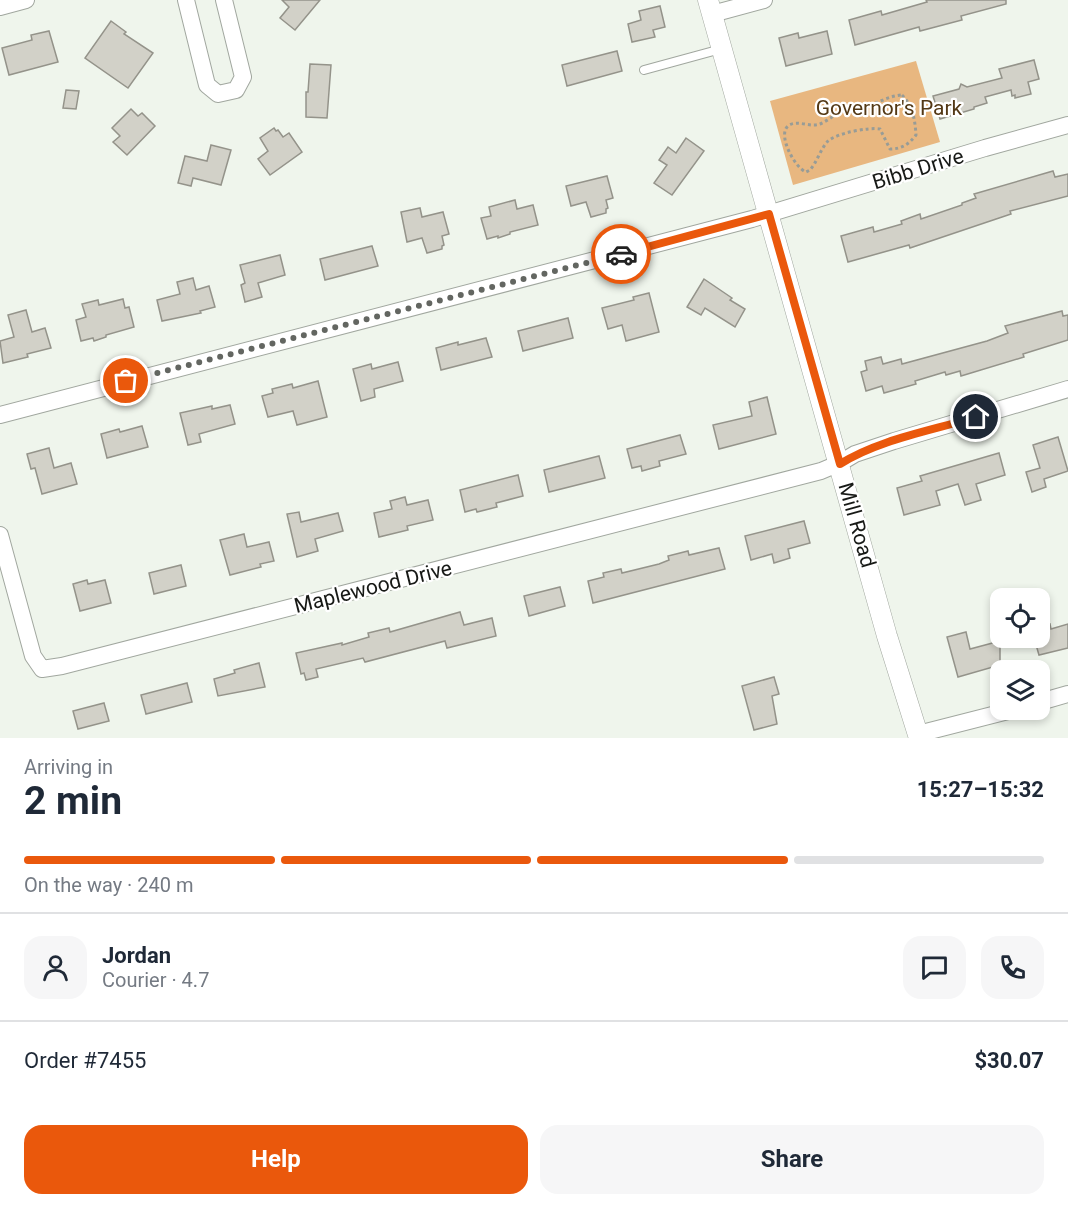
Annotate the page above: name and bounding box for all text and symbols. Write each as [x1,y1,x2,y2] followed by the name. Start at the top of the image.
[816,96,963,120] park label: Governor's Park
[869,144,967,194] street label: Bibb Drive
[591,224,651,284] courier
[605,238,638,271] icon: car
[100,355,151,406] pin
[109,364,142,397] icon: bag
[950,391,1001,442] pin
[959,400,992,433] icon: home
[833,480,881,570] street label: Mill Road
[292,556,454,618] street label: Maplewood Drive
[990,588,1050,720] map controls
[990,588,1050,648] button: locate
[990,660,1050,720] button: layers
[24,755,113,779] text: Arriving in
[917,777,1044,802] text: 15:27–15:32
[24,778,122,824] text: 2 min
[24,873,193,897] text: On the way · 240 m
[24,936,87,999] button: person
[903,936,966,999] button: chat
[981,936,1044,999] button: phone
[102,943,171,968] text: Jordan
[102,968,209,992] text: Courier · 4.7
[24,1048,146,1073] text: Order #7455
[975,1048,1044,1073] text: $30.07
[24,1125,528,1194] button: Help
[540,1125,1044,1194] button: Share

